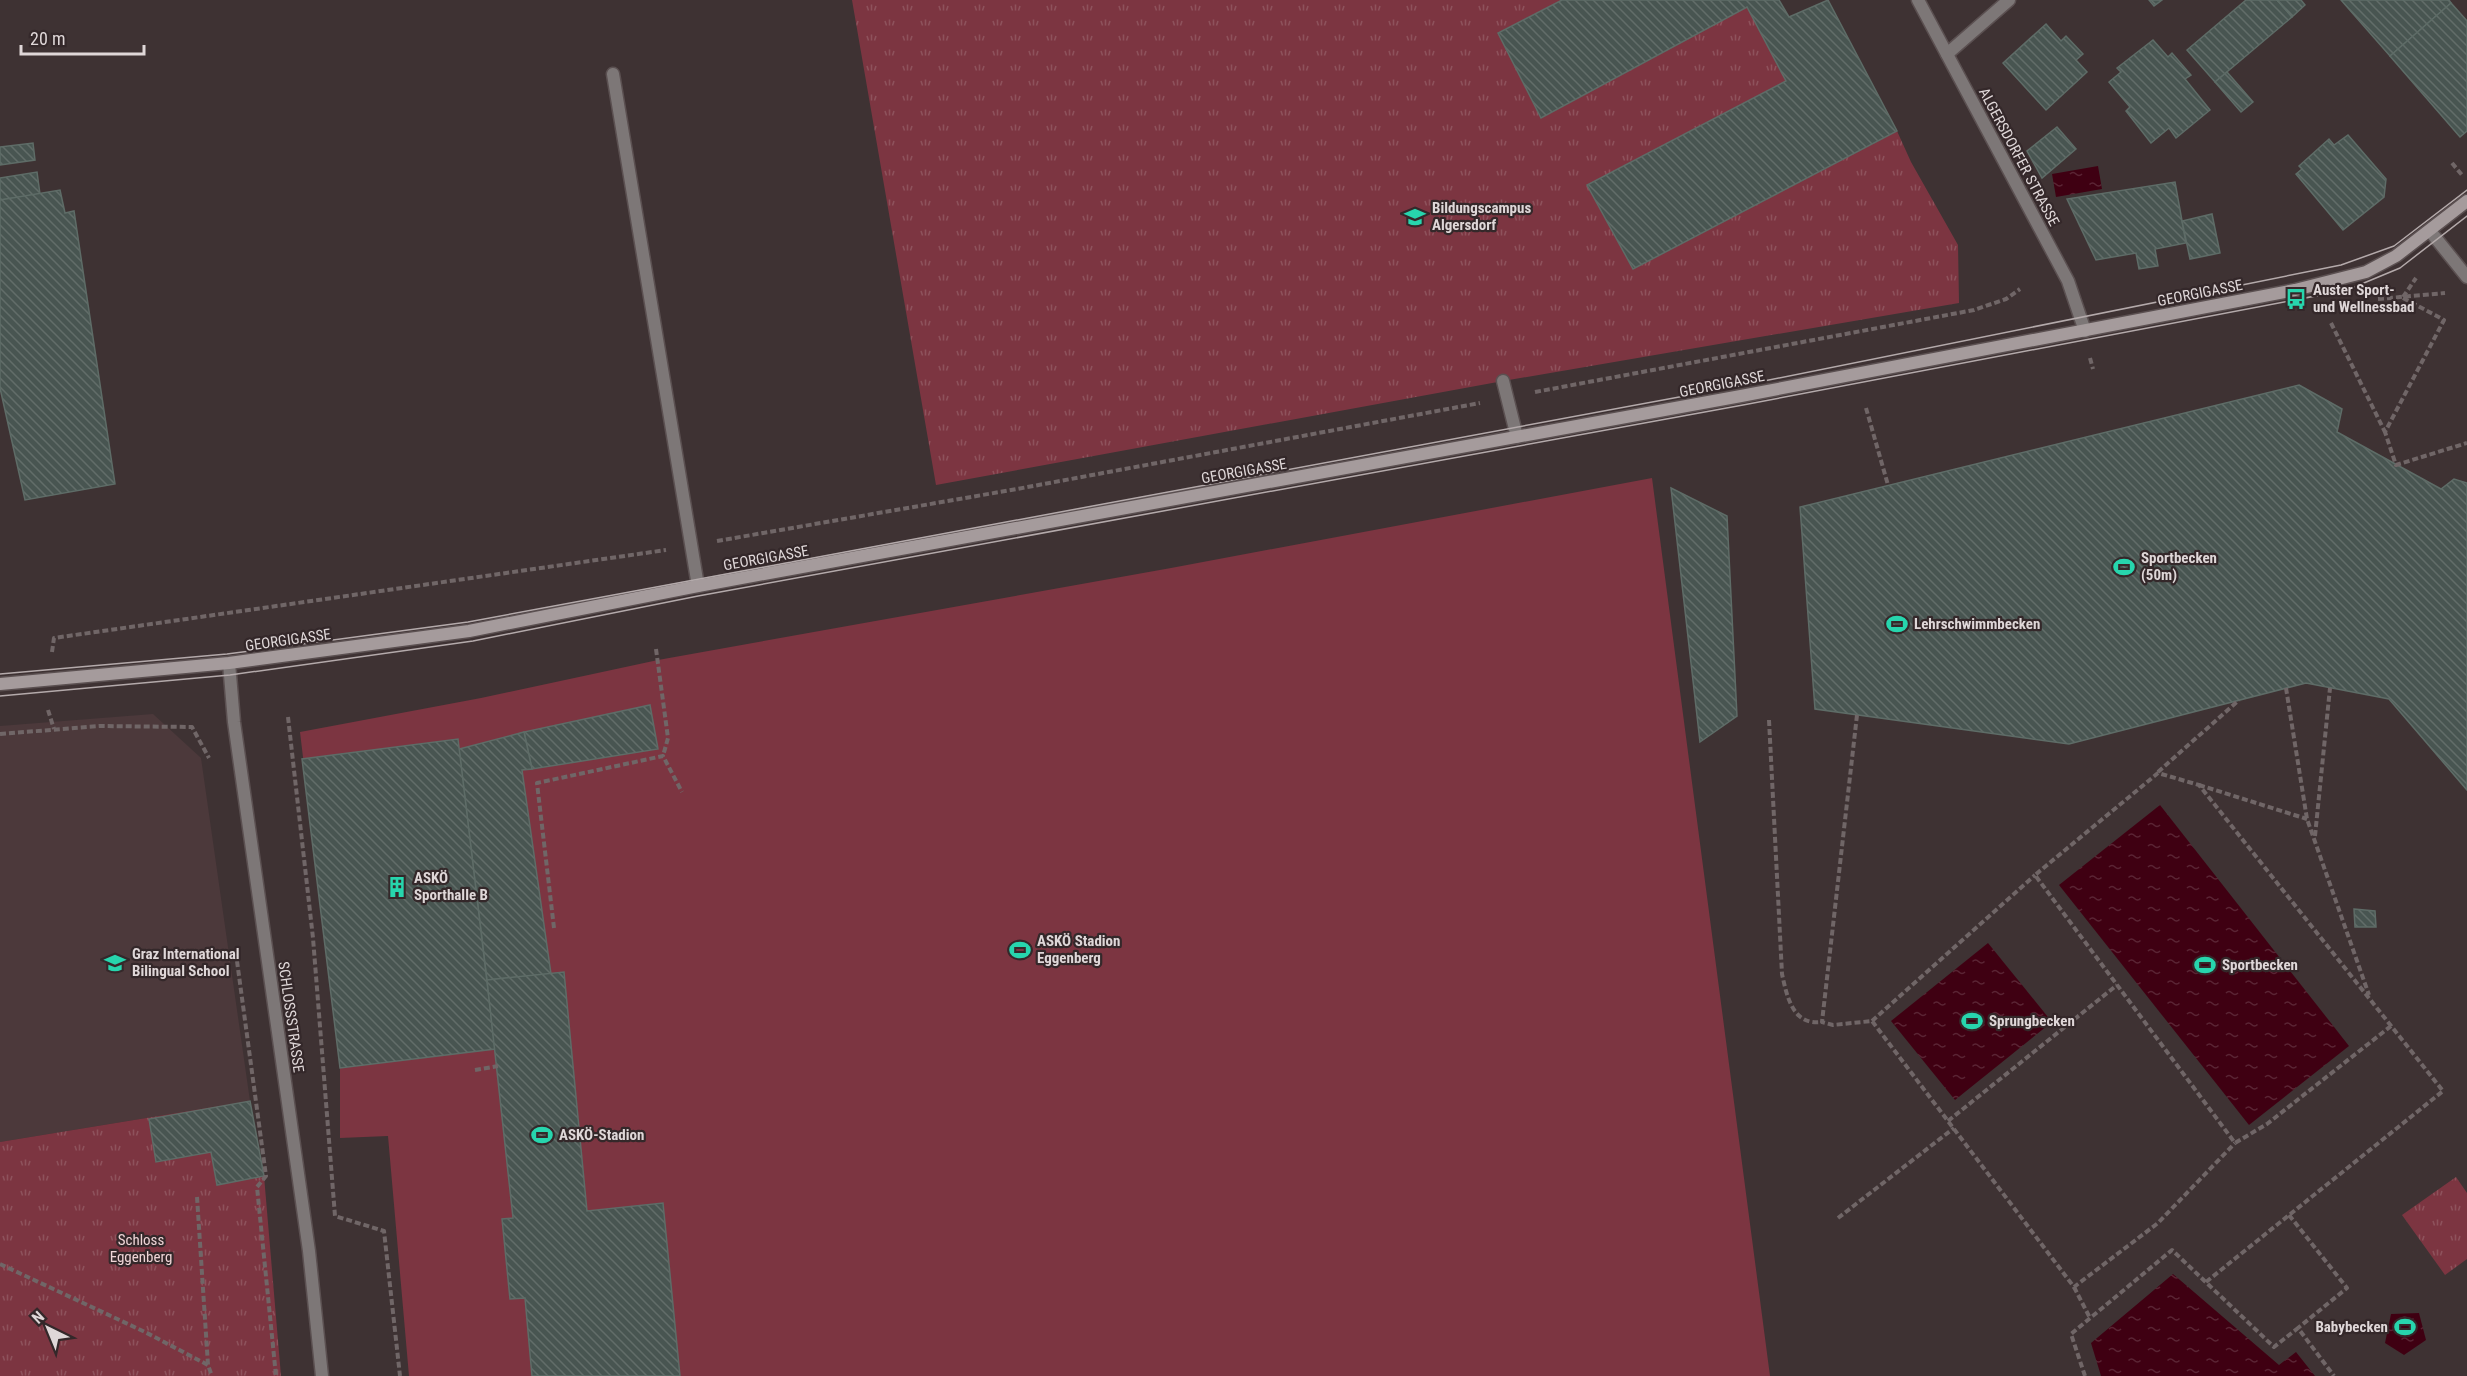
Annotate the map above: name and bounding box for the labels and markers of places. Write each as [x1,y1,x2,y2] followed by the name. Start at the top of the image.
[1432,199,1531,234] place label: Bildungscampus Algersdorf
[1403,205,1427,229] school or university icon: Bildungscampus Algersdorf
[2313,281,2415,316] place label: Auster Sport- und Wellnessbad
[2284,287,2308,311] bus stop icon: Auster Sport- und Wellnessbad
[2141,549,2217,584] place label: Sportbecken (50m)
[2112,555,2136,579] sports icon: Sportbecken (50m)
[1885,612,1909,636] sports icon: Lehrschwimmbecken
[1914,615,2040,633] place label: Lehrschwimmbecken
[414,869,488,904] place label: ASKÖ Sporthalle B
[385,875,409,899] building icon: ASKÖ Sporthalle B
[1037,932,1120,967] place label: ASKÖ Stadion Eggenberg
[1008,938,1032,962] sports icon: ASKÖ Stadion Eggenberg
[132,945,240,980] place label: Graz International Bilingual School
[103,951,127,975] school or university icon: Graz International Bilingual School
[2193,953,2217,977] sports icon: Sportbecken
[2222,956,2298,974] place label: Sportbecken
[1960,1009,1984,1033] sports icon: Sprungbecken
[1989,1012,2075,1030] place label: Sprungbecken
[530,1123,554,1147] sports icon: ASKÖ-Stadion
[559,1126,644,1144] place label: ASKÖ-Stadion
[2393,1315,2417,1339] sports icon: Babybecken
[2315,1318,2388,1336] place label: Babybecken

